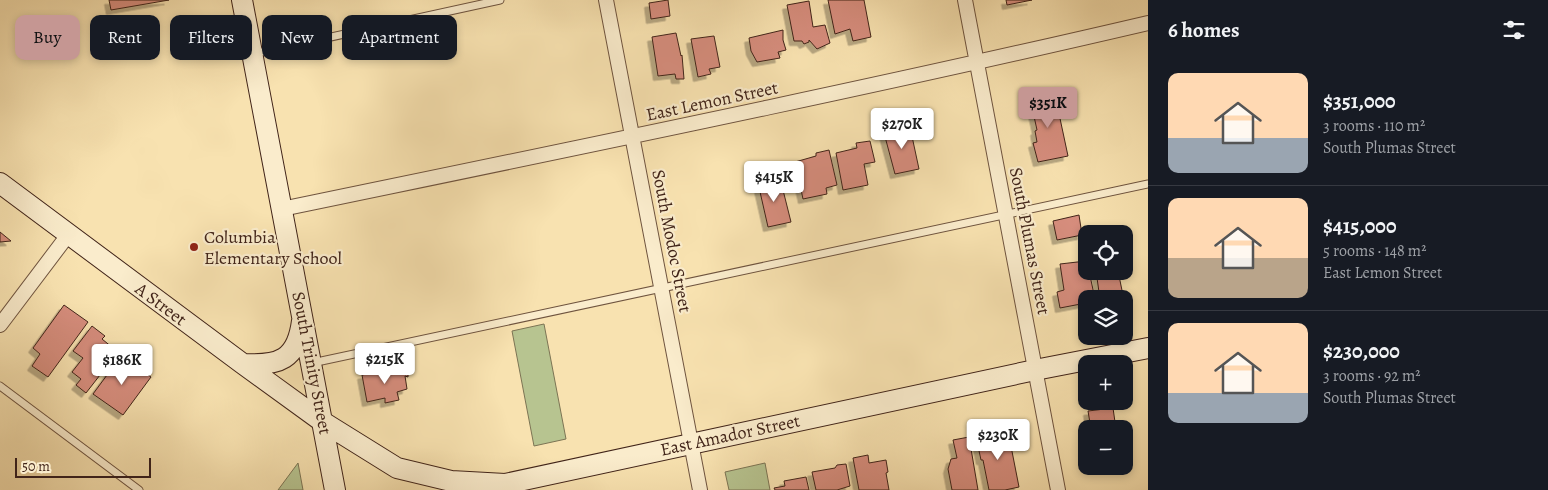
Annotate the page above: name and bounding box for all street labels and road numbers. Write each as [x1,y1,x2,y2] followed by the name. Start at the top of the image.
[644,75,780,127] street label: East Lemon Street
[1004,165,1056,317] street label: South Plumas Street
[646,168,698,314] street label: South Modoc Street
[130,276,192,331] street label: A Street
[286,290,338,437] street label: South Trinity Street
[658,408,802,462] street label: East Amador Street

